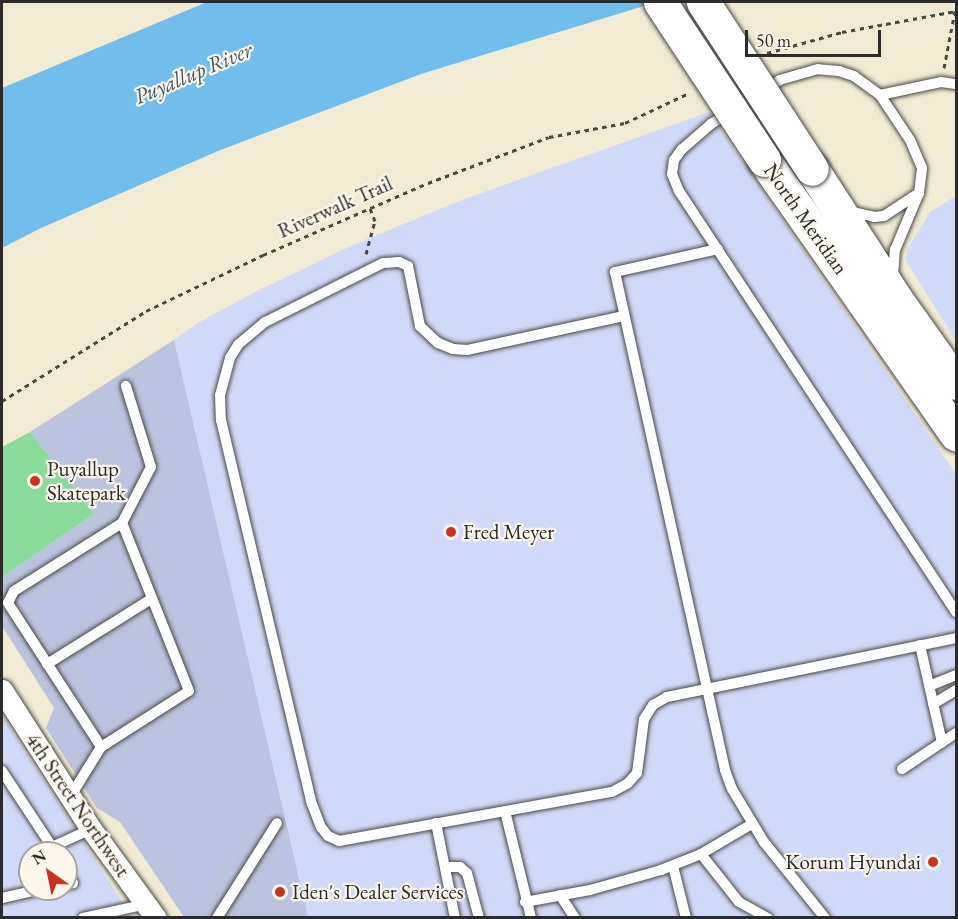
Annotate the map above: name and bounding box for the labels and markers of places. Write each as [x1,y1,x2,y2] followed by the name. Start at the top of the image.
[47,456,125,506] place label: Puyallup Skatepark
[28,474,42,488] marker: Puyallup Skatepark
[463,519,554,545] place label: Fred Meyer
[444,525,458,539] marker: Fred Meyer
[785,849,921,875] place label: Korum Hyundai
[926,855,940,869] marker: Korum Hyundai
[292,879,463,905] place label: Iden's Dealer Services
[273,885,287,899] marker: Iden's Dealer Services

